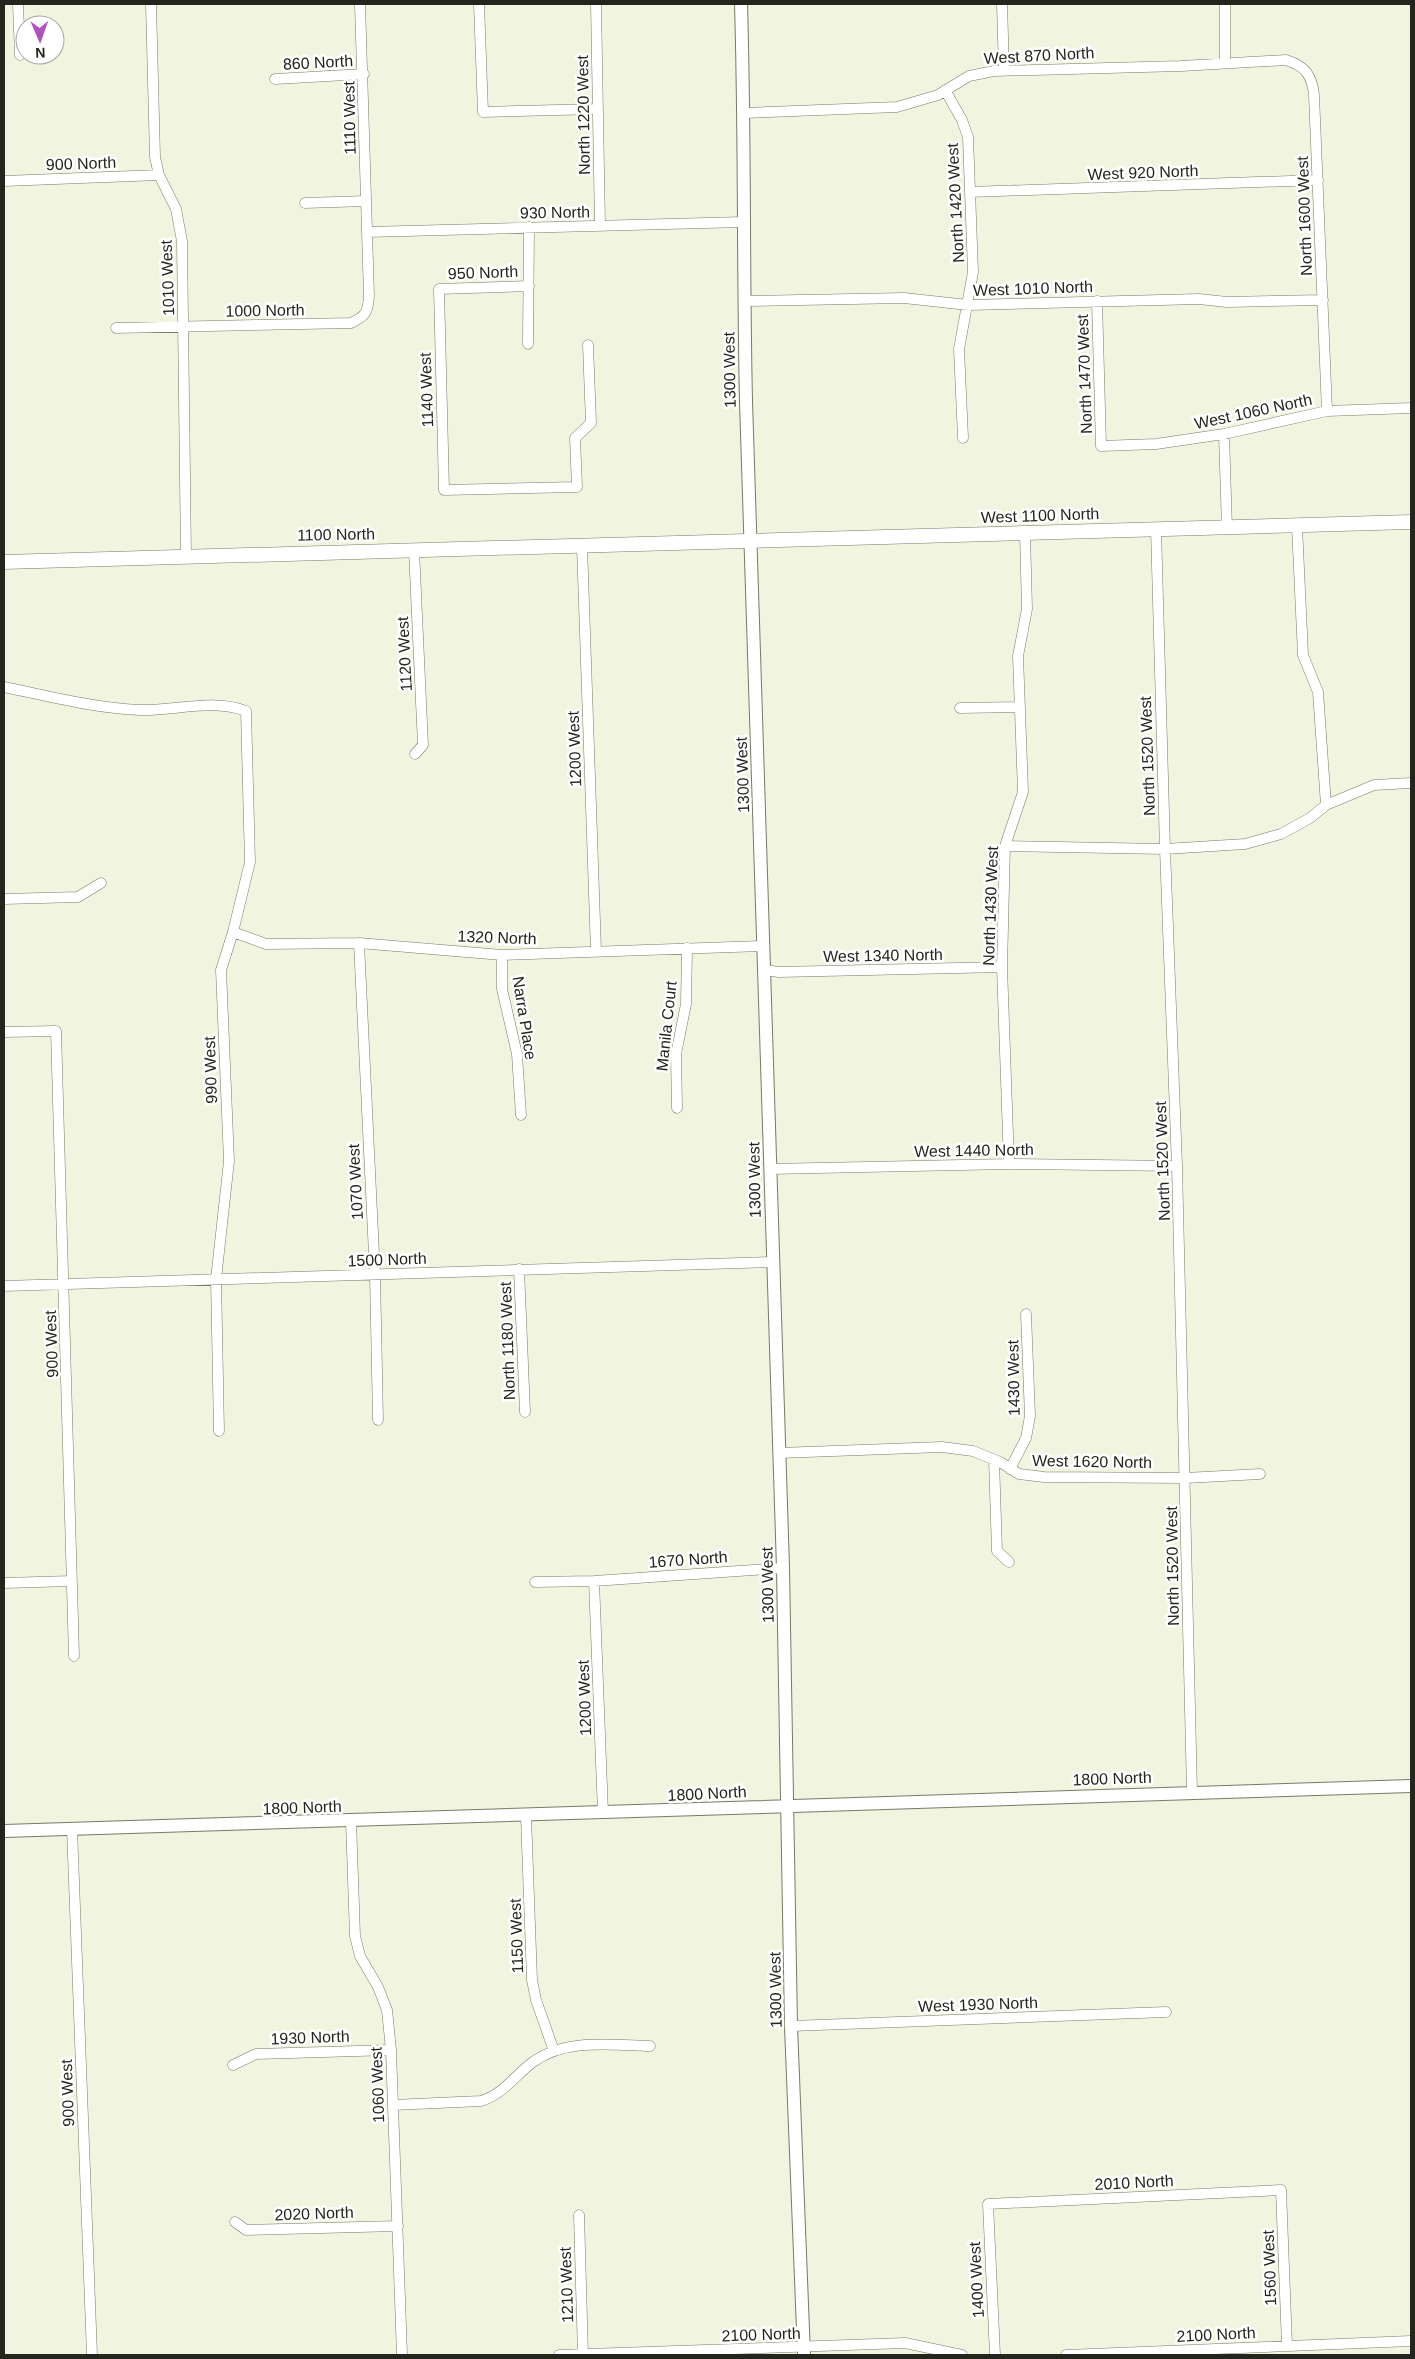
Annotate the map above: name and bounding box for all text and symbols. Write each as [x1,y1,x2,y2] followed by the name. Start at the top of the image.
[15,15,65,65] north arrow
[983,44,1095,67] street label: West 870 North
[35,45,46,61] text: N
[282,52,354,73] street label: 860 North
[574,54,593,175] street label: North 1220 West
[340,80,359,155] street label: 1110 West
[944,142,967,263] street label: North 1420 West
[46,154,116,173] street label: 900 North
[1294,155,1315,276] street label: North 1600 West
[1087,162,1199,183] street label: West 920 North
[520,203,590,222] street label: 930 North
[158,239,177,316] street label: 1010 West
[448,263,518,282] street label: 950 North
[973,278,1093,299] street label: West 1010 North
[225,301,305,320] street label: 1000 North
[1074,313,1095,434] street label: North 1470 West
[720,331,739,408] street label: 1300 West
[417,352,436,428] street label: 1140 West
[1193,391,1313,432] street label: West 1060 North
[980,505,1100,526] street label: West 1100 North
[297,525,375,544] street label: 1100 North
[394,616,415,692] street label: 1120 West
[1137,695,1158,816] street label: North 1520 West
[565,710,584,787] street label: 1200 West
[733,736,752,813] street label: 1300 West
[980,845,1001,966] street label: North 1430 West
[457,928,537,947] street label: 1320 North
[823,946,943,965] street label: West 1340 North
[510,975,540,1061] street label: Narra Place
[653,980,680,1072] street label: Manila Court
[201,1036,220,1104] street label: 990 West
[1152,1100,1173,1221] street label: North 1520 West
[745,1141,764,1218] street label: 1300 West
[914,1141,1034,1160] street label: West 1440 North
[345,1143,366,1220] street label: 1070 West
[347,1250,427,1269] street label: 1500 North
[497,1281,518,1401] street label: North 1180 West
[42,1310,61,1378] street label: 900 West
[1004,1339,1023,1416] street label: 1430 West
[1032,1452,1152,1471] street label: West 1620 North
[1163,1505,1182,1626] street label: North 1520 West
[758,1546,777,1623] street label: 1300 West
[648,1548,728,1571] street label: 1670 North
[575,1659,594,1736] street label: 1200 West
[1072,1769,1152,1788] street label: 1800 North
[667,1783,747,1804] street label: 1800 North
[262,1798,342,1817] street label: 1800 North
[507,1898,526,1974] street label: 1150 West
[766,1951,785,2028] street label: 1300 West
[918,1994,1038,2015] street label: West 1930 North
[270,2028,350,2047] street label: 1930 North
[368,2046,387,2123] street label: 1060 West
[58,2059,77,2127] street label: 900 West
[1094,2172,1174,2193] street label: 2010 North
[274,2204,354,2223] street label: 2020 North
[1260,2229,1279,2306] street label: 1560 West
[966,2241,987,2318] street label: 1400 West
[557,2246,576,2323] street label: 1210 West
[1176,2324,1256,2345] street label: 2100 North
[721,2325,801,2344] street label: 2100 North

